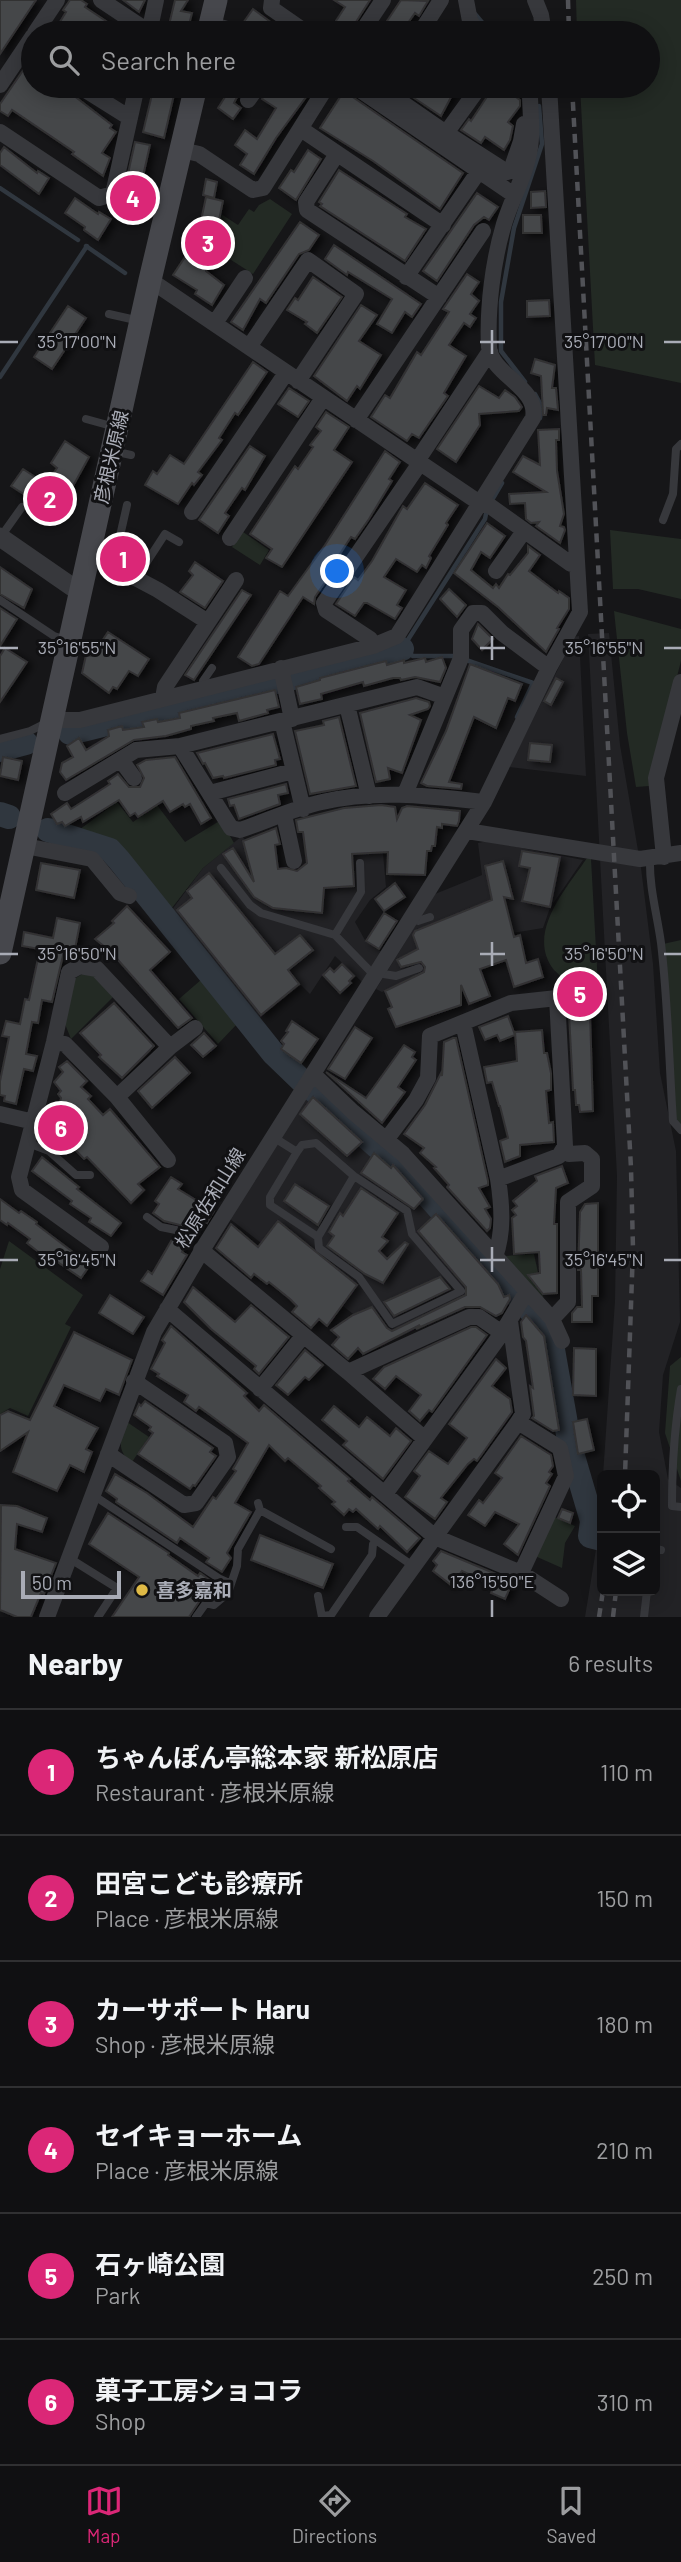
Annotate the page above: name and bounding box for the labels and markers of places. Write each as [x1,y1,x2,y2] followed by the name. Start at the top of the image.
[110,172,156,224] pin: 4
[185,217,231,269] pin: 3
[27,473,73,525] pin: 2
[100,533,146,585] pin: 1
[557,968,603,1020] pin: 5
[38,1102,84,1154] pin: 6
[156,1578,232,1601] place label: 喜多嘉和
[134,1582,150,1598] marker: 喜多嘉和

